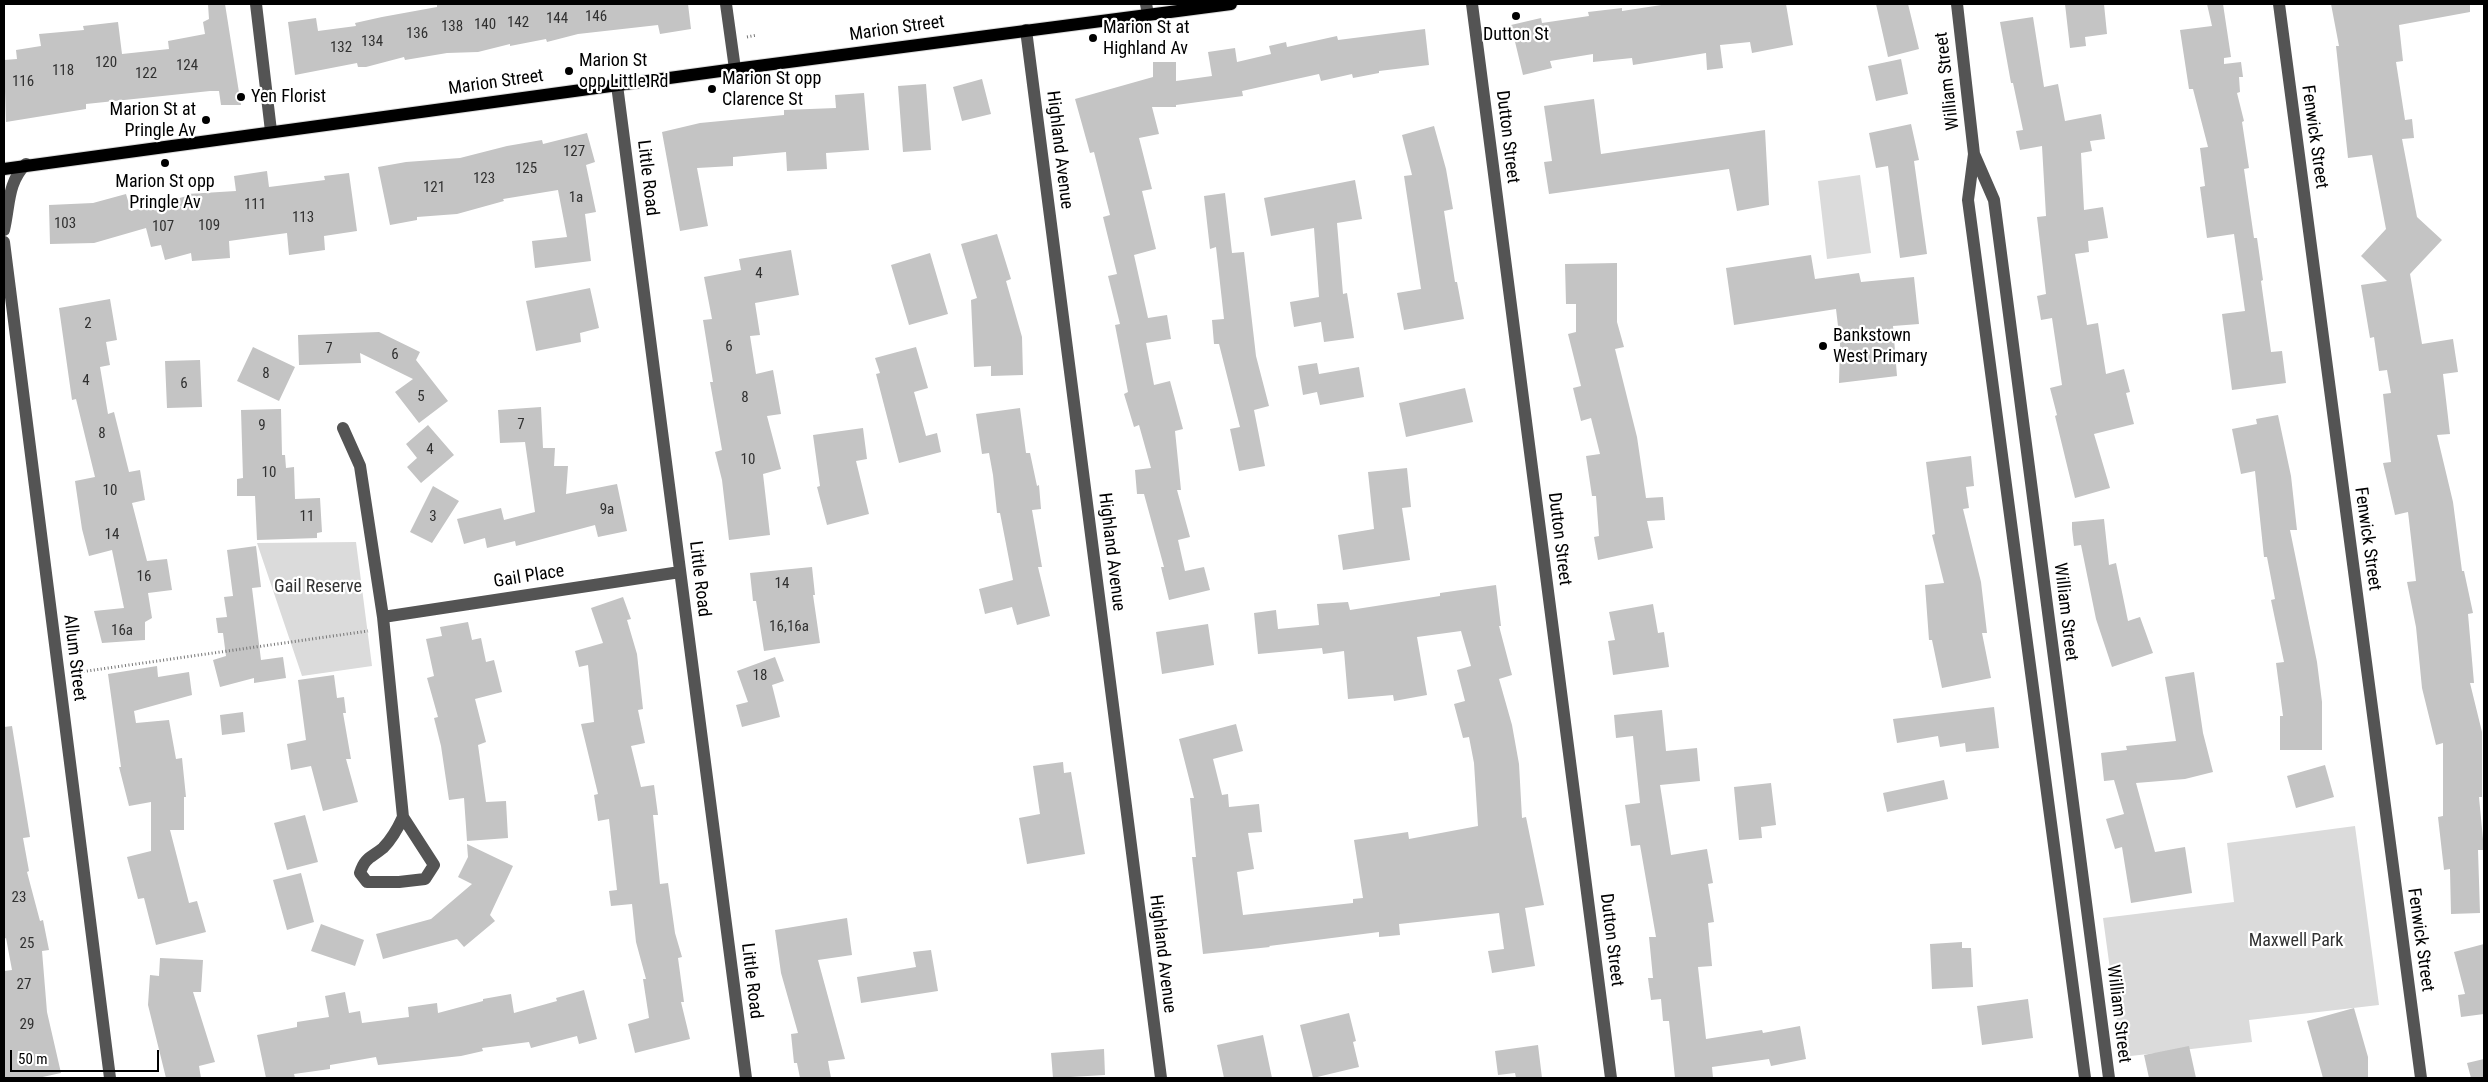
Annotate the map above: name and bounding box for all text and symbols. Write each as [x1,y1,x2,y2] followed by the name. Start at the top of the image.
[585,8,607,26] house number: 146
[546,10,568,28] house number: 144
[1510,10,1522,22] marker: Dutton St
[848,12,946,46] street label: Marion Street
[507,14,529,32] house number: 142
[474,16,496,34] house number: 140
[1103,17,1189,59] place label: Marion St at Highland Av
[441,18,463,36] house number: 138
[1483,24,1549,46] place label: Dutton St
[406,25,428,43] house number: 136
[1931,31,1965,131] street label: William Street
[1087,32,1099,44] marker: Marion St at Highland Av
[361,33,383,51] house number: 134
[330,39,352,57] house number: 132
[579,50,668,92] place label: Marion St opp Little Rd
[95,54,117,72] house number: 120
[176,57,198,75] house number: 124
[52,62,74,80] house number: 118
[135,65,157,83] house number: 122
[563,65,575,77] marker: Marion St opp Little Rd
[447,66,545,100] street label: Marion Street
[722,68,821,110] place label: Marion St opp Clarence St
[12,73,34,91] house number: 116
[706,83,718,95] marker: Marion St opp Clarence St
[2296,84,2332,190] street label: Fenwick Street
[251,86,326,108] place label: Yen Florist
[1491,89,1523,185] street label: Dutton Street
[1041,90,1077,210] street label: Highland Avenue
[235,91,247,103] marker: Yen Florist
[110,99,196,142] place label: Marion St at Pringle Av
[200,114,212,126] marker: Marion St at Pringle Av
[632,139,662,217] street label: Little Road
[563,143,585,161] house number: 127
[159,157,171,169] marker: Marion St opp Pringle Av
[515,160,537,178] house number: 125
[473,170,495,188] house number: 123
[115,171,215,213] place label: Marion St opp Pringle Av
[423,179,445,197] house number: 121
[569,189,583,207] house number: 1a
[244,196,266,214] house number: 111
[292,209,314,227] house number: 113
[54,215,76,233] house number: 103
[198,217,220,235] house number: 109
[152,218,174,236] house number: 107
[755,265,763,283] house number: 4
[84,315,92,333] house number: 2
[1833,325,1927,368] place label: Bankstown West Primary
[725,338,733,356] house number: 6
[325,340,333,358] house number: 7
[1817,340,1829,352] marker: Bankstown West Primary
[391,346,399,364] house number: 6
[262,365,270,383] house number: 8
[82,372,90,390] house number: 4
[180,375,188,393] house number: 6
[417,388,425,406] house number: 5
[741,389,749,407] house number: 8
[517,416,525,434] house number: 7
[258,417,266,435] house number: 9
[98,425,106,443] house number: 8
[426,441,434,459] house number: 4
[741,451,755,469] house number: 10
[262,464,276,482] house number: 10
[103,482,117,500] house number: 10
[2349,486,2385,592] street label: Fenwick Street
[1543,491,1575,587] street label: Dutton Street
[1093,492,1129,612] street label: Highland Avenue
[600,501,614,519] house number: 9a
[300,508,314,526] house number: 11
[429,508,437,526] house number: 3
[105,526,119,544] house number: 14
[684,540,714,618] street label: Little Road
[492,561,566,593] street label: Gail Place
[2048,562,2082,662] street label: William Street
[137,568,151,586] house number: 16
[775,575,789,593] house number: 14
[274,576,362,598] park label: Gail Reserve
[58,613,90,703] street label: Allum Street
[769,618,809,636] house number: 16,16a
[111,622,133,640] house number: 16a
[753,667,767,685] house number: 18
[2402,887,2438,993] street label: Fenwick Street
[12,889,26,907] house number: 23
[1595,892,1627,988] street label: Dutton Street
[1144,894,1180,1014] street label: Highland Avenue
[2249,930,2343,952] park label: Maxwell Park
[20,935,34,953] house number: 25
[736,942,766,1020] street label: Little Road
[2101,964,2135,1064] street label: William Street
[17,976,31,994] house number: 27
[20,1016,34,1034] house number: 29
[12,1040,161,1072] scale bar
[18,1050,48,1068] text: 50 m

